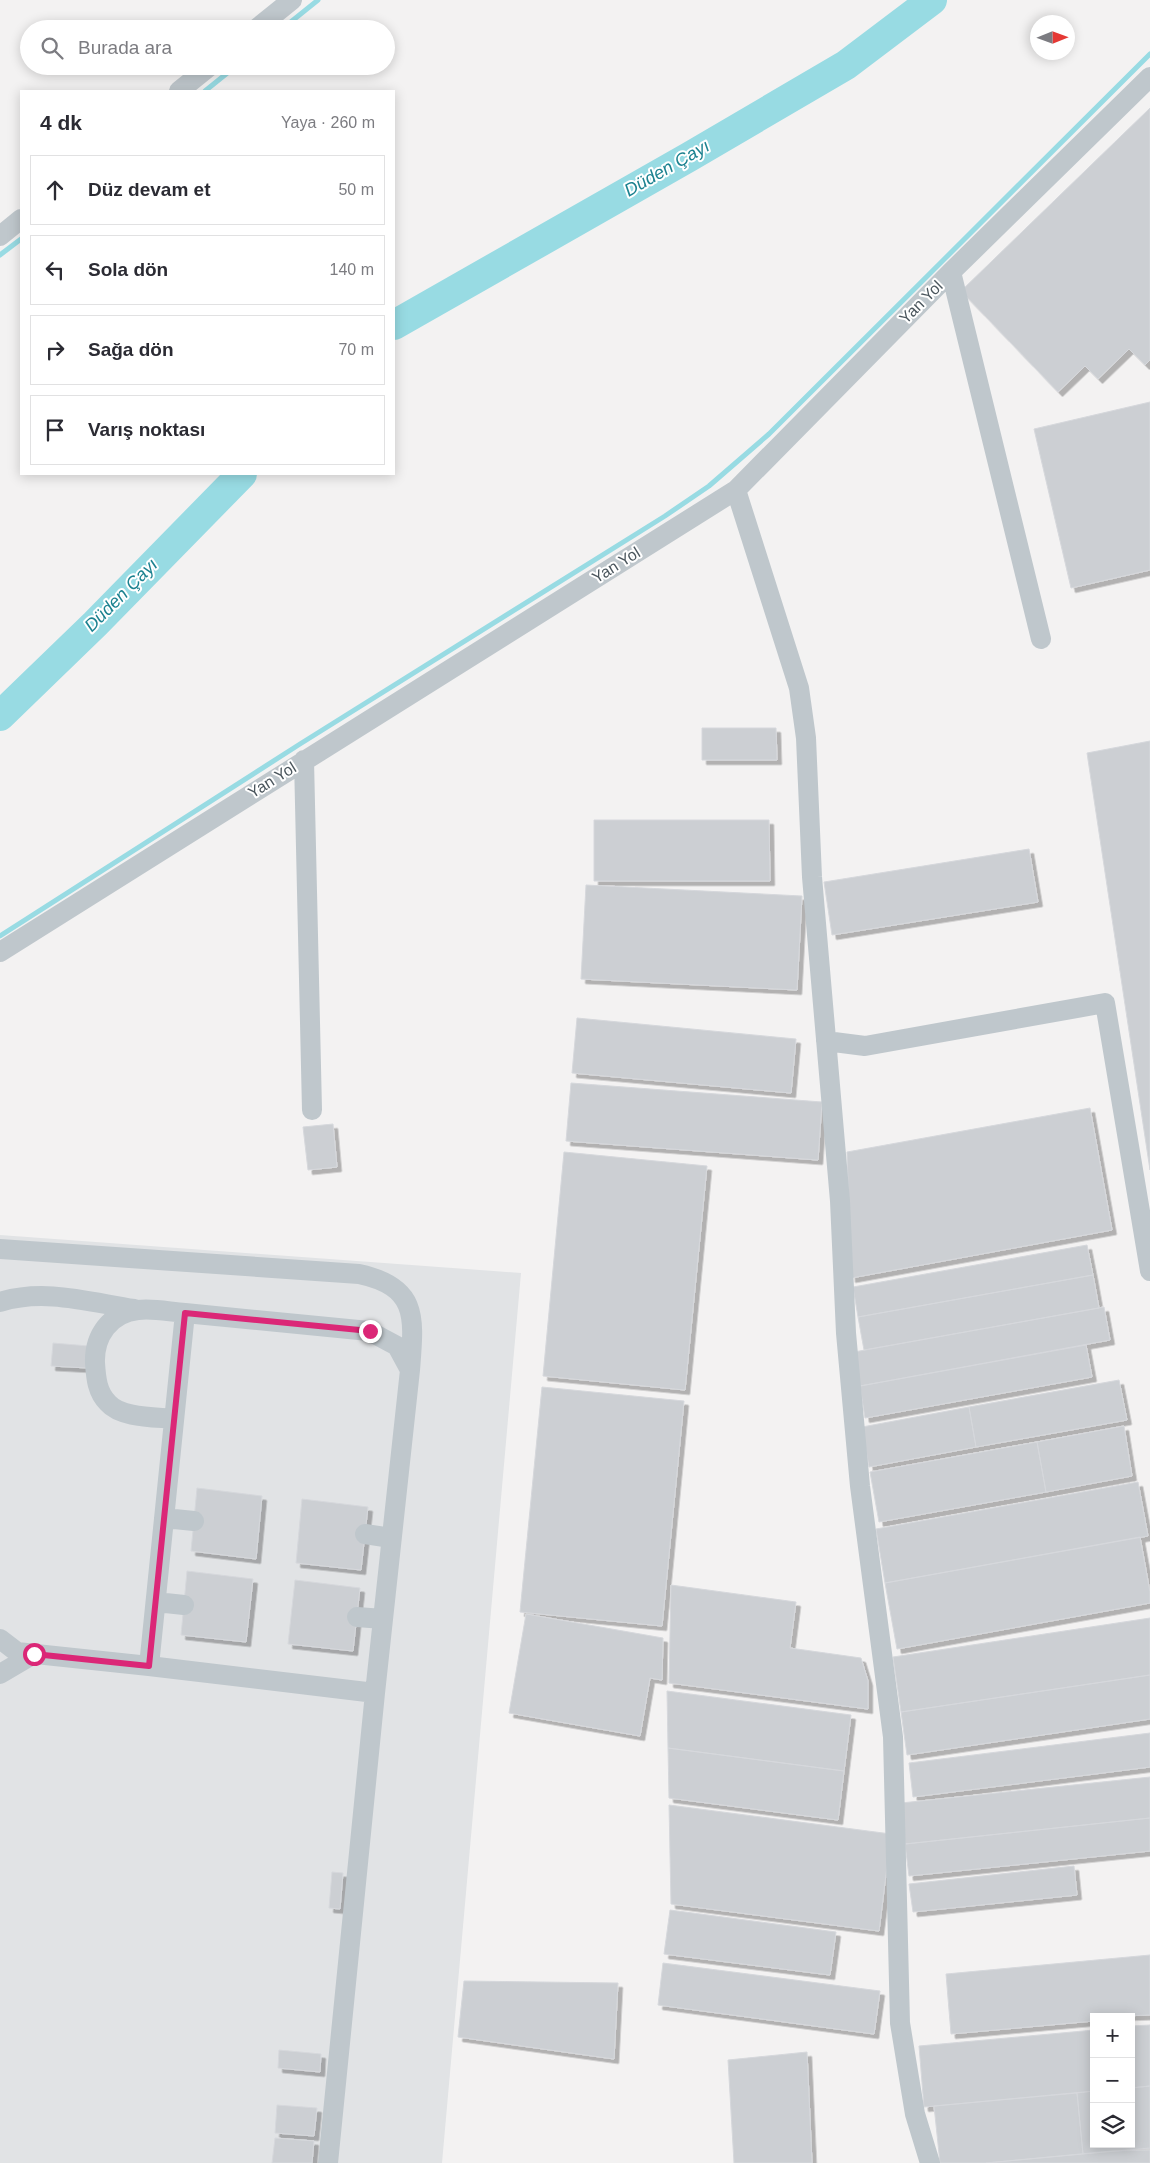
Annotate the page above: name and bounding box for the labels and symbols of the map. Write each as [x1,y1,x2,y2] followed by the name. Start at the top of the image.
[1030,15,1075,60] north arrow
[621,136,713,200] water label: Düden Çayı
[896,277,946,327] street label: Yan Yol
[589,544,643,586] street label: Yan Yol
[80,554,162,636] water label: Düden Çayı
[245,759,299,801] street label: Yan Yol
[359,1320,382,1343] route end
[23,1643,46,1666] route start

